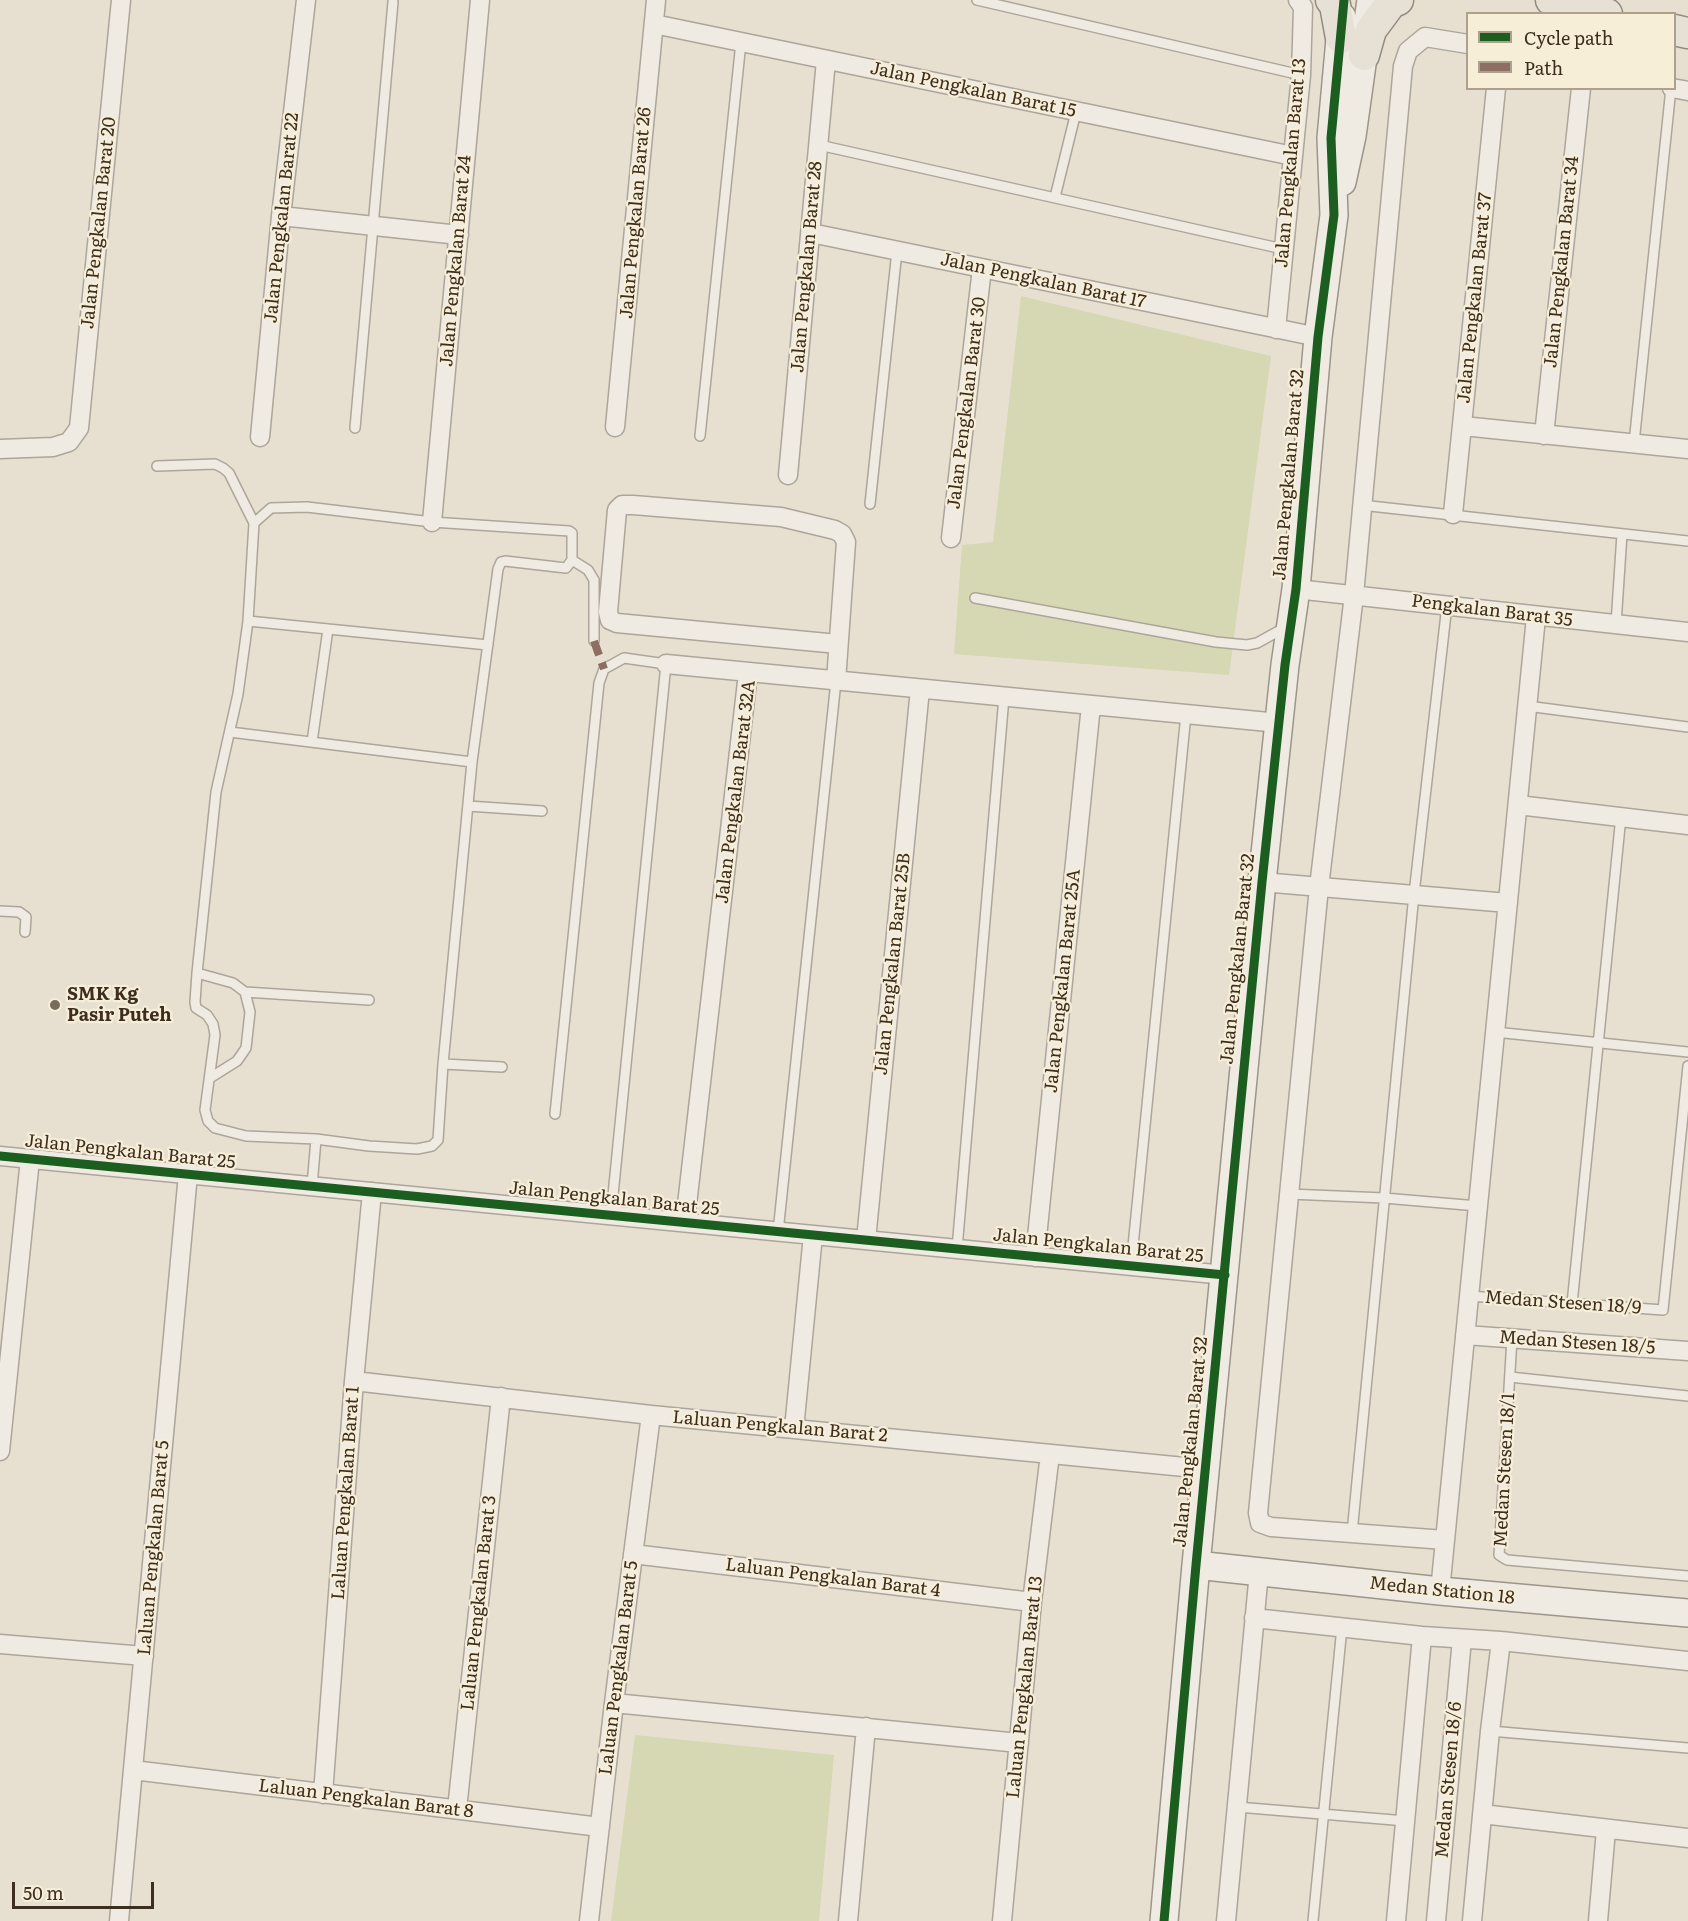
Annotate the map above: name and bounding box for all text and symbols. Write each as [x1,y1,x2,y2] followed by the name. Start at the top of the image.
[1466,12,1676,90] legend
[1524,24,1613,51] text: Cycle path
[1524,54,1563,81] text: Path
[1271,57,1311,269] street label: Jalan Pengkalan Barat 13
[868,58,1078,122] street label: Jalan Pengkalan Barat 15
[616,106,656,320] street label: Jalan Pengkalan Barat 26
[260,112,304,324] street label: Jalan Pengkalan Barat 22
[77,116,121,330] street label: Jalan Pengkalan Barat 20
[436,154,476,368] street label: Jalan Pengkalan Barat 24
[1540,155,1584,369] street label: Jalan Pengkalan Barat 34
[787,160,827,374] street label: Jalan Pengkalan Barat 28
[1453,192,1497,404] street label: Jalan Pengkalan Barat 37
[938,249,1148,313] street label: Jalan Pengkalan Barat 17
[943,296,991,510] street label: Jalan Pengkalan Barat 30
[1269,369,1309,581] street label: Jalan Pengkalan Barat 32
[1410,590,1574,632] street label: Pengkalan Barat 35
[712,679,760,905] street label: Jalan Pengkalan Barat 32A
[871,852,915,1076] street label: Jalan Pengkalan Barat 25B
[1216,853,1260,1065] street label: Jalan Pengkalan Barat 32
[1040,868,1086,1094] street label: Jalan Pengkalan Barat 25A
[67,984,172,1026] place label: SMK Kg Pasir Puteh
[48,998,62,1012] marker: SMK Kg Pasir Puteh
[24,1130,236,1174] street label: Jalan Pengkalan Barat 25
[508,1177,720,1221] street label: Jalan Pengkalan Barat 25
[992,1224,1204,1268] street label: Jalan Pengkalan Barat 25
[1484,1287,1642,1319] street label: Medan Stesen 18/9
[1498,1327,1656,1359] street label: Medan Stesen 18/5
[1169,1336,1213,1548] street label: Jalan Pengkalan Barat 32
[328,1385,364,1601] street label: Laluan Pengkalan Barat 1
[1490,1392,1520,1548] street label: Medan Stesen 18/1
[671,1407,889,1447] street label: Laluan Pengkalan Barat 2
[134,1439,174,1657] street label: Laluan Pengkalan Barat 5
[457,1494,501,1712] street label: Laluan Pengkalan Barat 3
[724,1554,942,1602] street label: Laluan Pengkalan Barat 4
[595,1559,643,1777] street label: Laluan Pengkalan Barat 5
[1368,1573,1516,1609] street label: Medan Station 18
[1003,1575,1047,1799] street label: Laluan Pengkalan Barat 13
[1431,1701,1467,1859] street label: Medan Stesen 18/6
[257,1775,475,1823] street label: Laluan Pengkalan Barat 8
[15,1870,158,1908] scale bar
[23,1879,64,1906] text: 50 m

